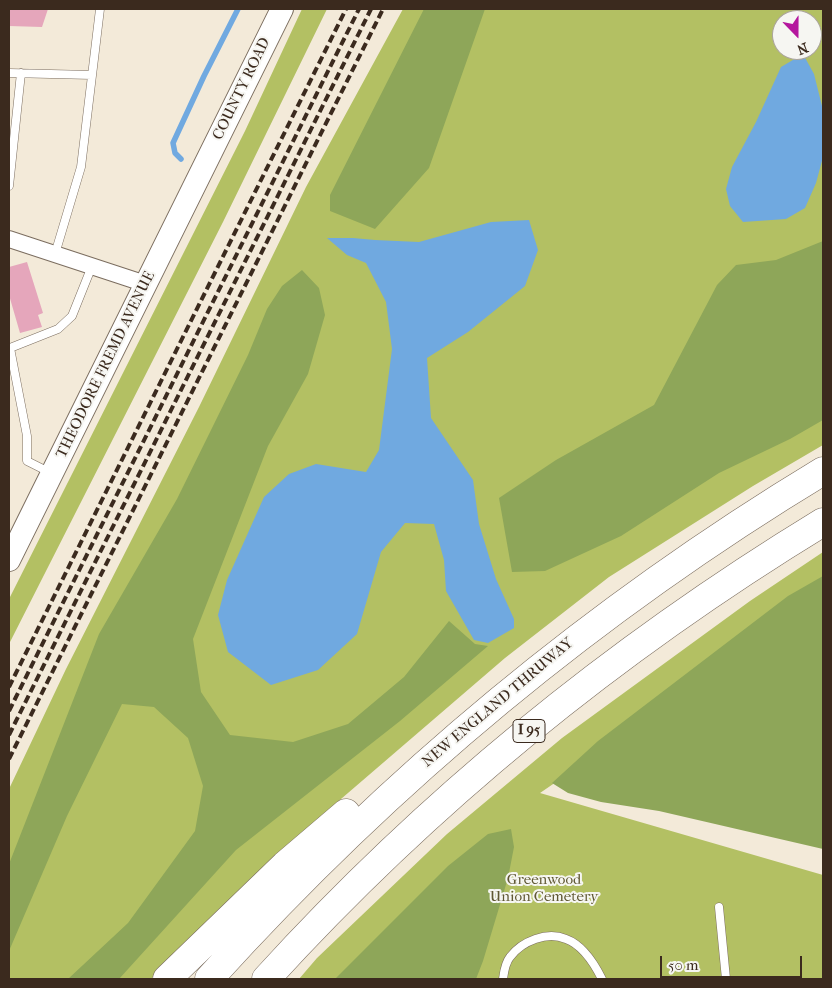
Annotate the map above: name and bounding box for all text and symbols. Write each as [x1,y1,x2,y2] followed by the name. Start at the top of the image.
[772,10,822,60] north arrow
[209,35,275,143] street label: COUNTY ROAD
[794,39,811,58] text: N
[53,269,159,461] street label: THEODORE FREMD AVENUE
[419,635,577,771] street label: NEW ENGLAND THRUWAY
[513,719,545,742] road number: I 95
[490,871,598,906] park label: Greenwood Union Cemetery
[662,946,804,978] scale bar
[668,956,698,974] text: 50 m

